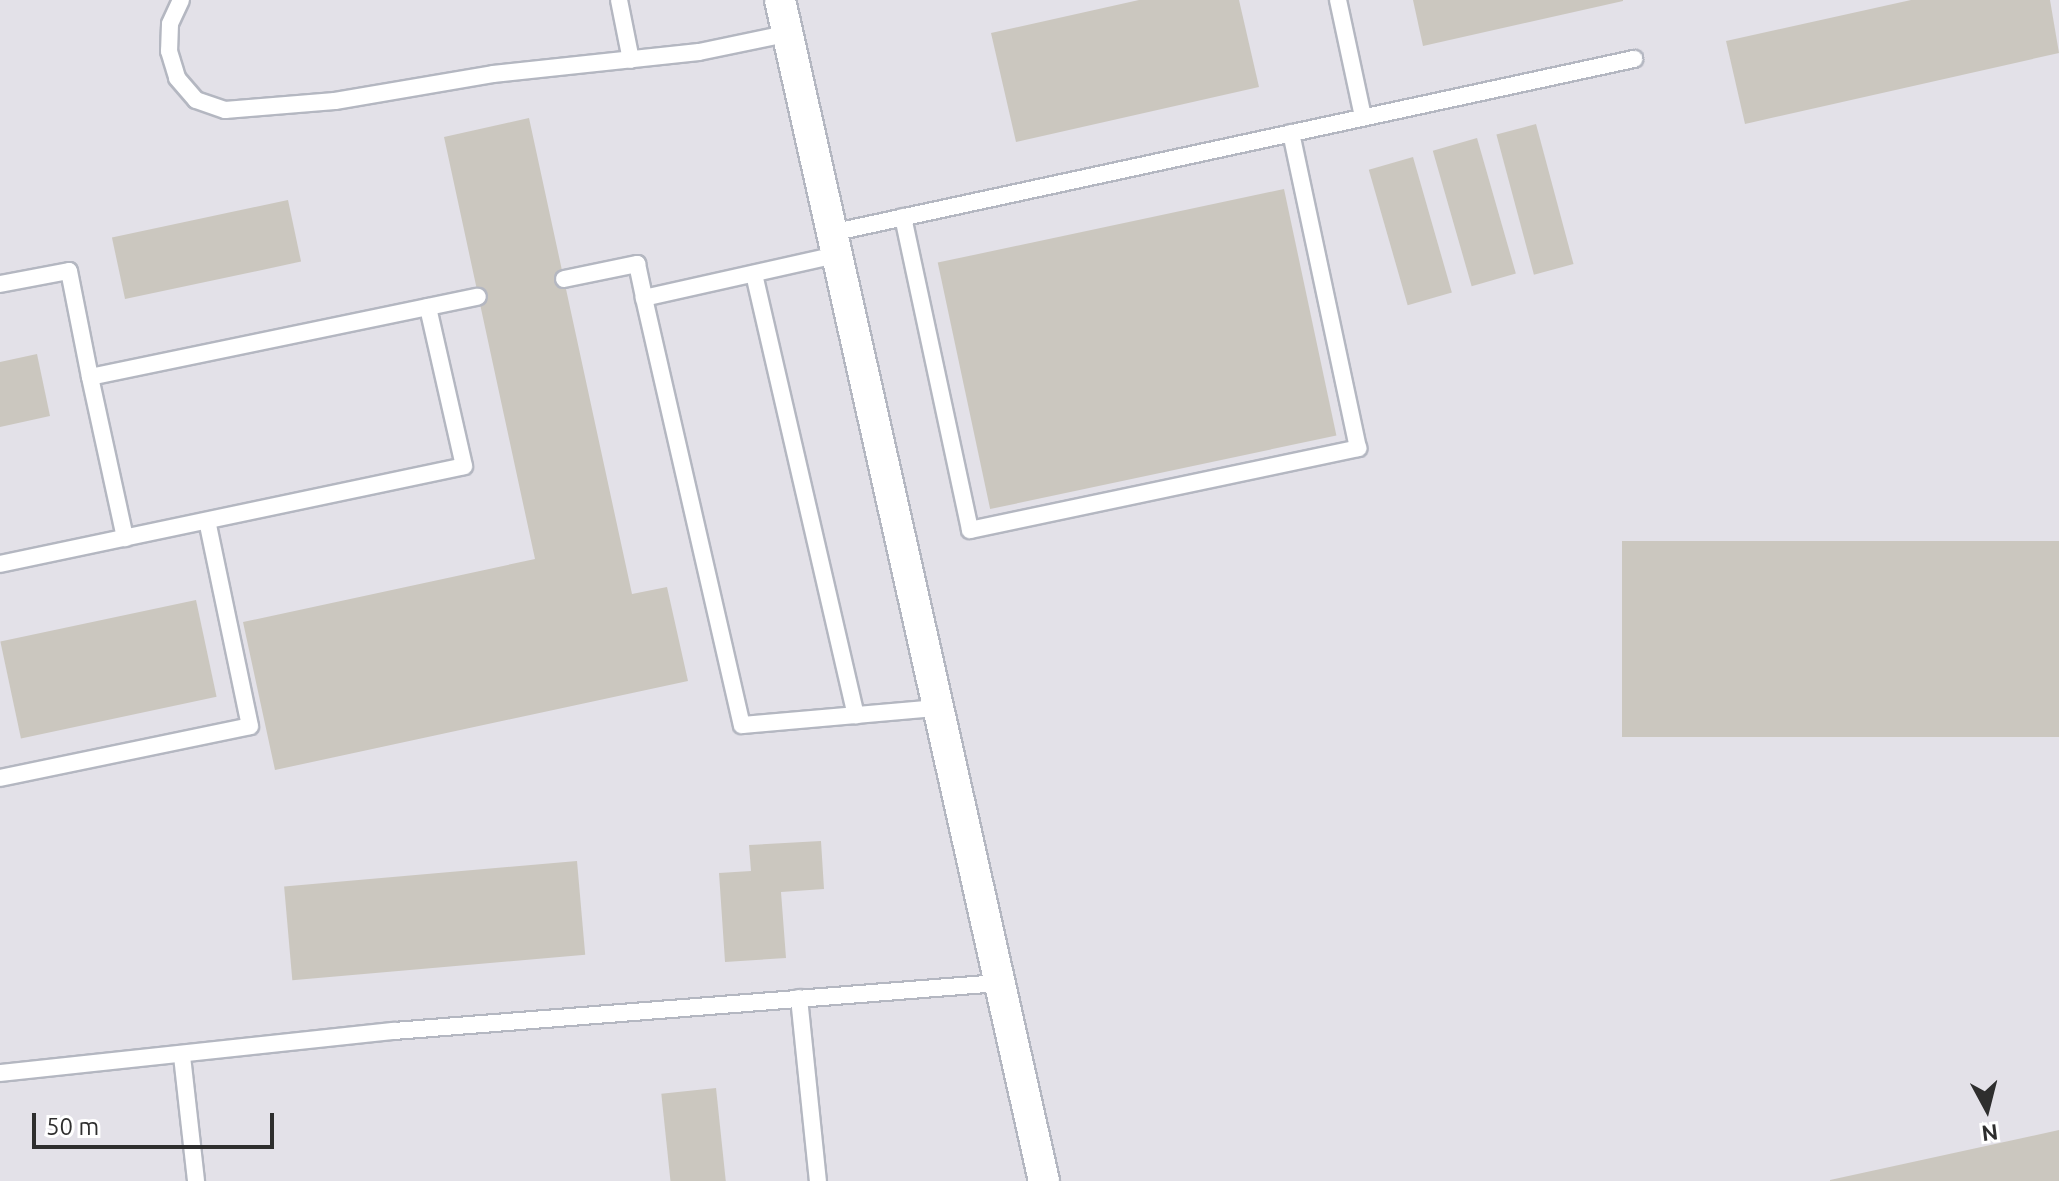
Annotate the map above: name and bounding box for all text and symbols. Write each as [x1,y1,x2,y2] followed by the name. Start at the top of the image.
[1947,1069,2027,1149] north arrow
[36,1097,278,1147] scale bar
[46,1113,99,1140] text: 50 m
[1980,1120,2000,1147] text: N

